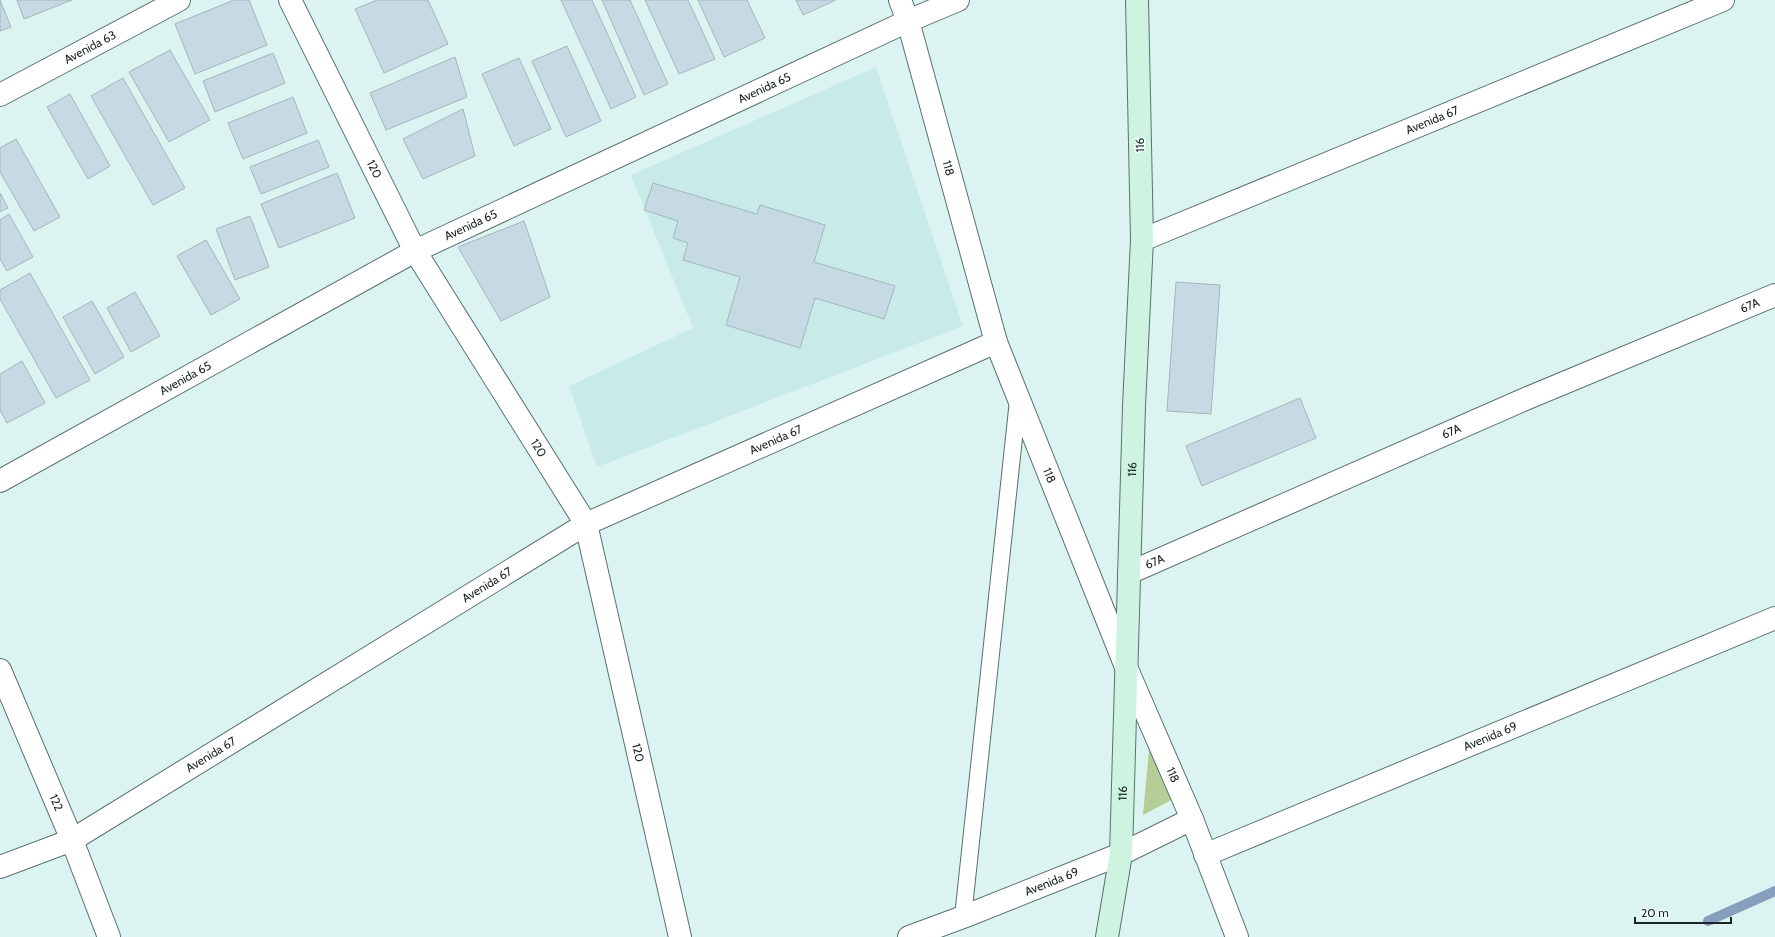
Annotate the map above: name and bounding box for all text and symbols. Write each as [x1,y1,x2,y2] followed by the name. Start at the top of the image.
[61,27,118,67] street label: Avenida 63
[735,69,793,106] street label: Avenida 65
[1403,102,1461,137] street label: Avenida 67
[1132,137,1147,152] street label: 116
[364,157,386,181] street label: 120
[940,159,958,177] street label: 118
[442,206,499,243] street label: Avenida 65
[1738,294,1762,316] street label: 67A
[157,358,214,398] street label: Avenida 65
[1439,420,1464,442] street label: 67A
[747,421,804,457] street label: Avenida 67
[528,436,550,460] street label: 120
[1124,462,1139,477] street label: 116
[1040,465,1060,485] street label: 118
[1142,550,1167,572] street label: 67A
[459,563,515,606] street label: Avenida 67
[1461,718,1519,754] street label: Avenida 69
[183,733,239,775] street label: Avenida 67
[629,742,648,763] street label: 120
[1163,765,1183,785] street label: 118
[1115,785,1130,801] street label: 116
[46,792,67,813] street label: 122
[1022,864,1081,899] street label: Avenida 69
[1635,899,1731,925] scale bar
[1641,905,1669,920] text: 20 m

